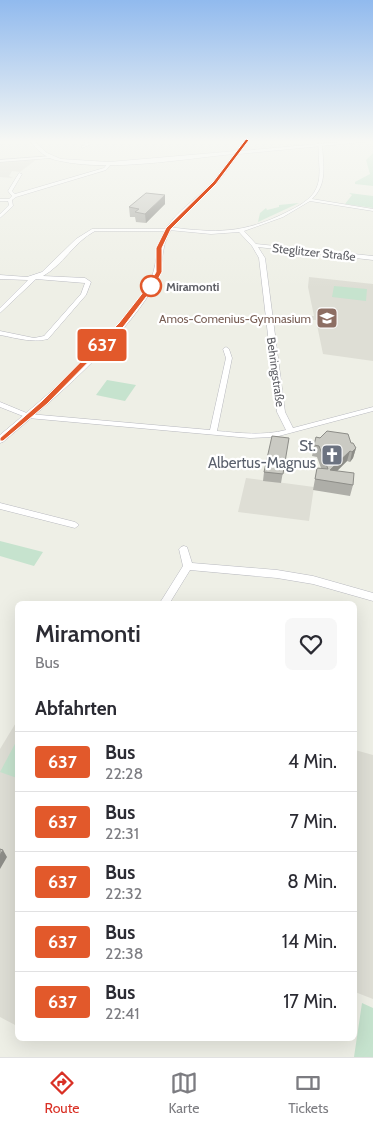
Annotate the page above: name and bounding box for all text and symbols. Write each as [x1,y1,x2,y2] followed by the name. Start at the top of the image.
[272,240,356,264] street label: Steglitzer Straße
[140,275,162,297] marker: Miramonti
[166,279,220,294] place label: Miramonti
[315,306,339,330] school or university icon: Amos-Comenius-Gymnasium
[159,311,311,326] place label: Amos-Comenius-Gymnasium
[73,329,131,361] line badge: 637
[88,334,117,356] text: 637
[264,336,288,408] street label: Behringstraße
[208,437,316,472] place label: St. Albertus-Magnus
[320,443,344,467] church icon: St. Albertus-Magnus
[285,618,337,670] button: heart
[35,619,141,648] text: Miramonti
[35,653,59,672] text: Bus
[35,697,117,720] text: Abfahrten
[105,741,135,764] text: Bus
[288,750,337,773] text: 4 Min.
[48,751,77,773] text: 637
[105,764,143,783] text: 22:28
[105,801,135,824] text: Bus
[289,810,337,833] text: 7 Min.
[48,811,77,833] text: 637
[105,824,139,843] text: 22:31
[105,861,135,884] text: Bus
[287,870,337,893] text: 8 Min.
[48,871,77,893] text: 637
[105,884,142,903] text: 22:32
[105,921,135,944] text: Bus
[282,930,337,953] text: 14 Min.
[48,931,77,953] text: 637
[105,944,143,963] text: 22:38
[105,981,135,1004] text: Bus
[283,990,337,1013] text: 17 Min.
[48,991,77,1013] text: 637
[105,1004,140,1023] text: 22:41
[44,1069,80,1117] tab: Route
[168,1069,199,1117] tab: Karte
[288,1069,329,1117] tab: Tickets

